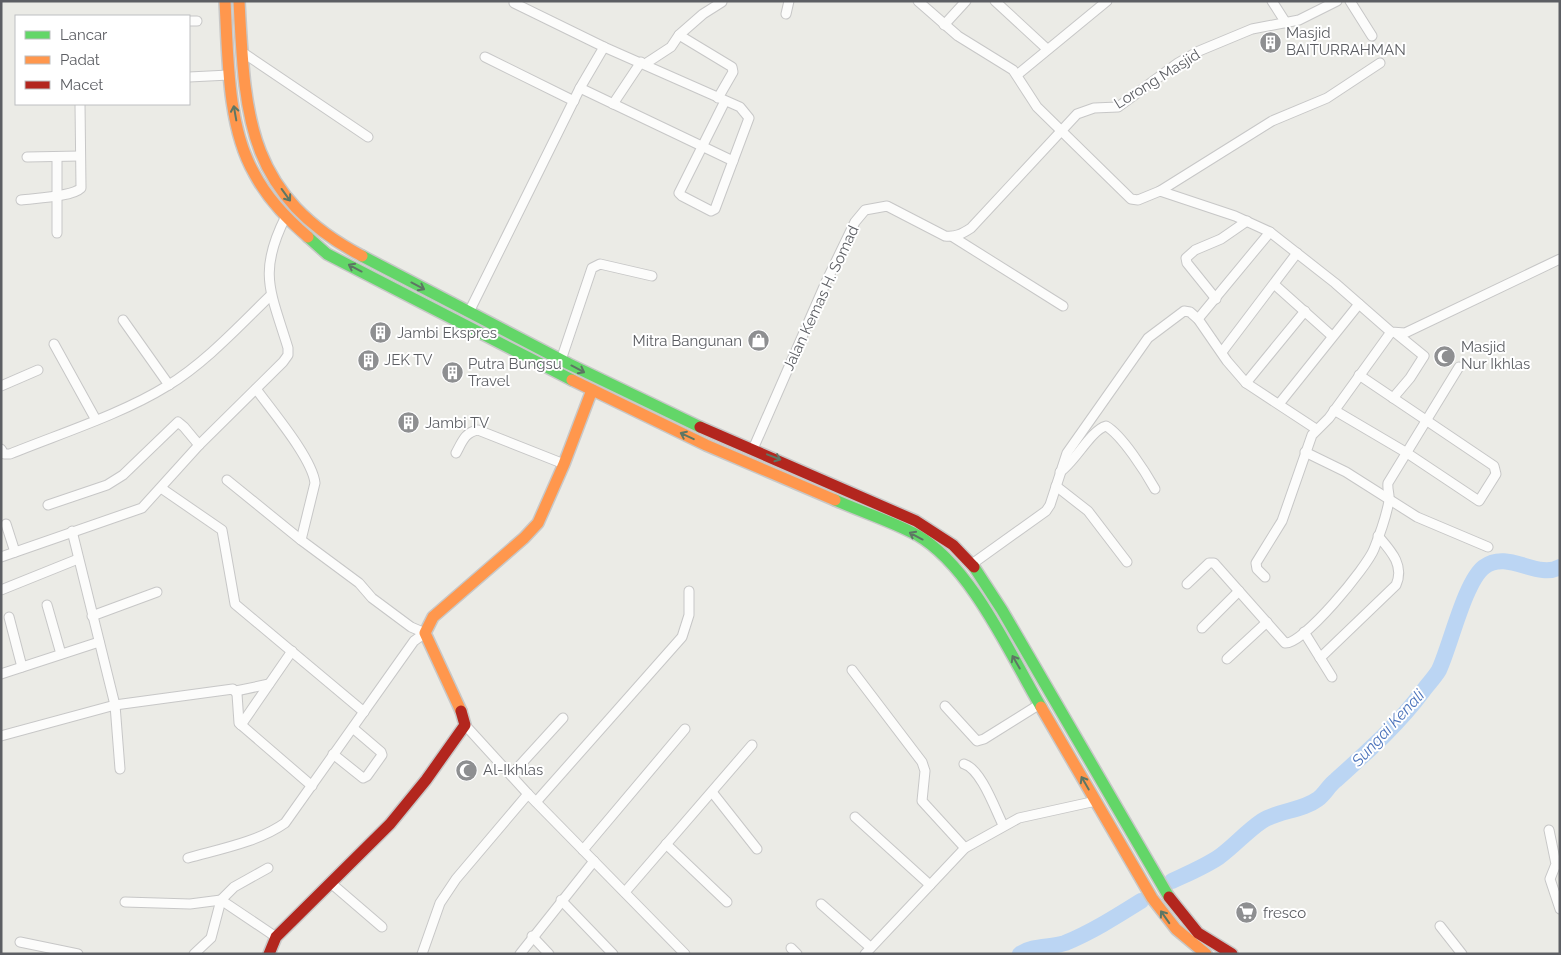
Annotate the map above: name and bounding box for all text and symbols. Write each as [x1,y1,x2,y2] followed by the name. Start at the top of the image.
[15,15,190,105] legend
[1286,24,1406,59] place label: Masjid BAITURRAHMAN
[60,26,108,44] text: Lancar
[1258,30,1282,54] building icon: Masjid BAITURRAHMAN
[1111,45,1203,113] street label: Lorong Masjid
[60,51,100,69] text: Padat
[60,76,103,94] text: Macet
[230,105,240,121] one-way arrow
[281,188,291,202] one-way arrow
[779,223,863,373] street label: Jalan Kemas H. Somad
[348,263,363,272] one-way arrow
[411,281,426,291] one-way arrow
[369,321,393,345] building icon: Jambi Ekspres
[397,324,497,342] place label: Jambi Ekspres
[746,329,770,353] shop icon: Mitra Bangunan
[633,332,742,350] place label: Mitra Bangunan
[1461,338,1530,373] place label: Masjid Nur Ikhlas
[1433,344,1457,368] mosque icon: Masjid Nur Ikhlas
[356,348,380,372] building icon: JEK TV
[384,351,433,369] place label: JEK TV
[468,355,562,390] place label: Putra Bungsu Travel
[440,361,464,385] building icon: Putra Bungsu Travel
[570,365,585,374] one-way arrow
[397,411,421,435] building icon: Jambi TV
[425,414,489,432] place label: Jambi TV
[680,431,695,441] one-way arrow
[766,453,781,463] one-way arrow
[909,531,924,541] one-way arrow
[1010,655,1020,669] one-way arrow
[1347,685,1429,771] water label: Sungai Kenali
[455,758,479,782] mosque icon: Al-Ikhlas
[483,761,543,779] place label: Al-Ikhlas
[1080,776,1090,791] one-way arrow
[1235,901,1259,925] supermarket icon: fresco
[1263,904,1306,922] place label: fresco
[1160,910,1170,924] one-way arrow

